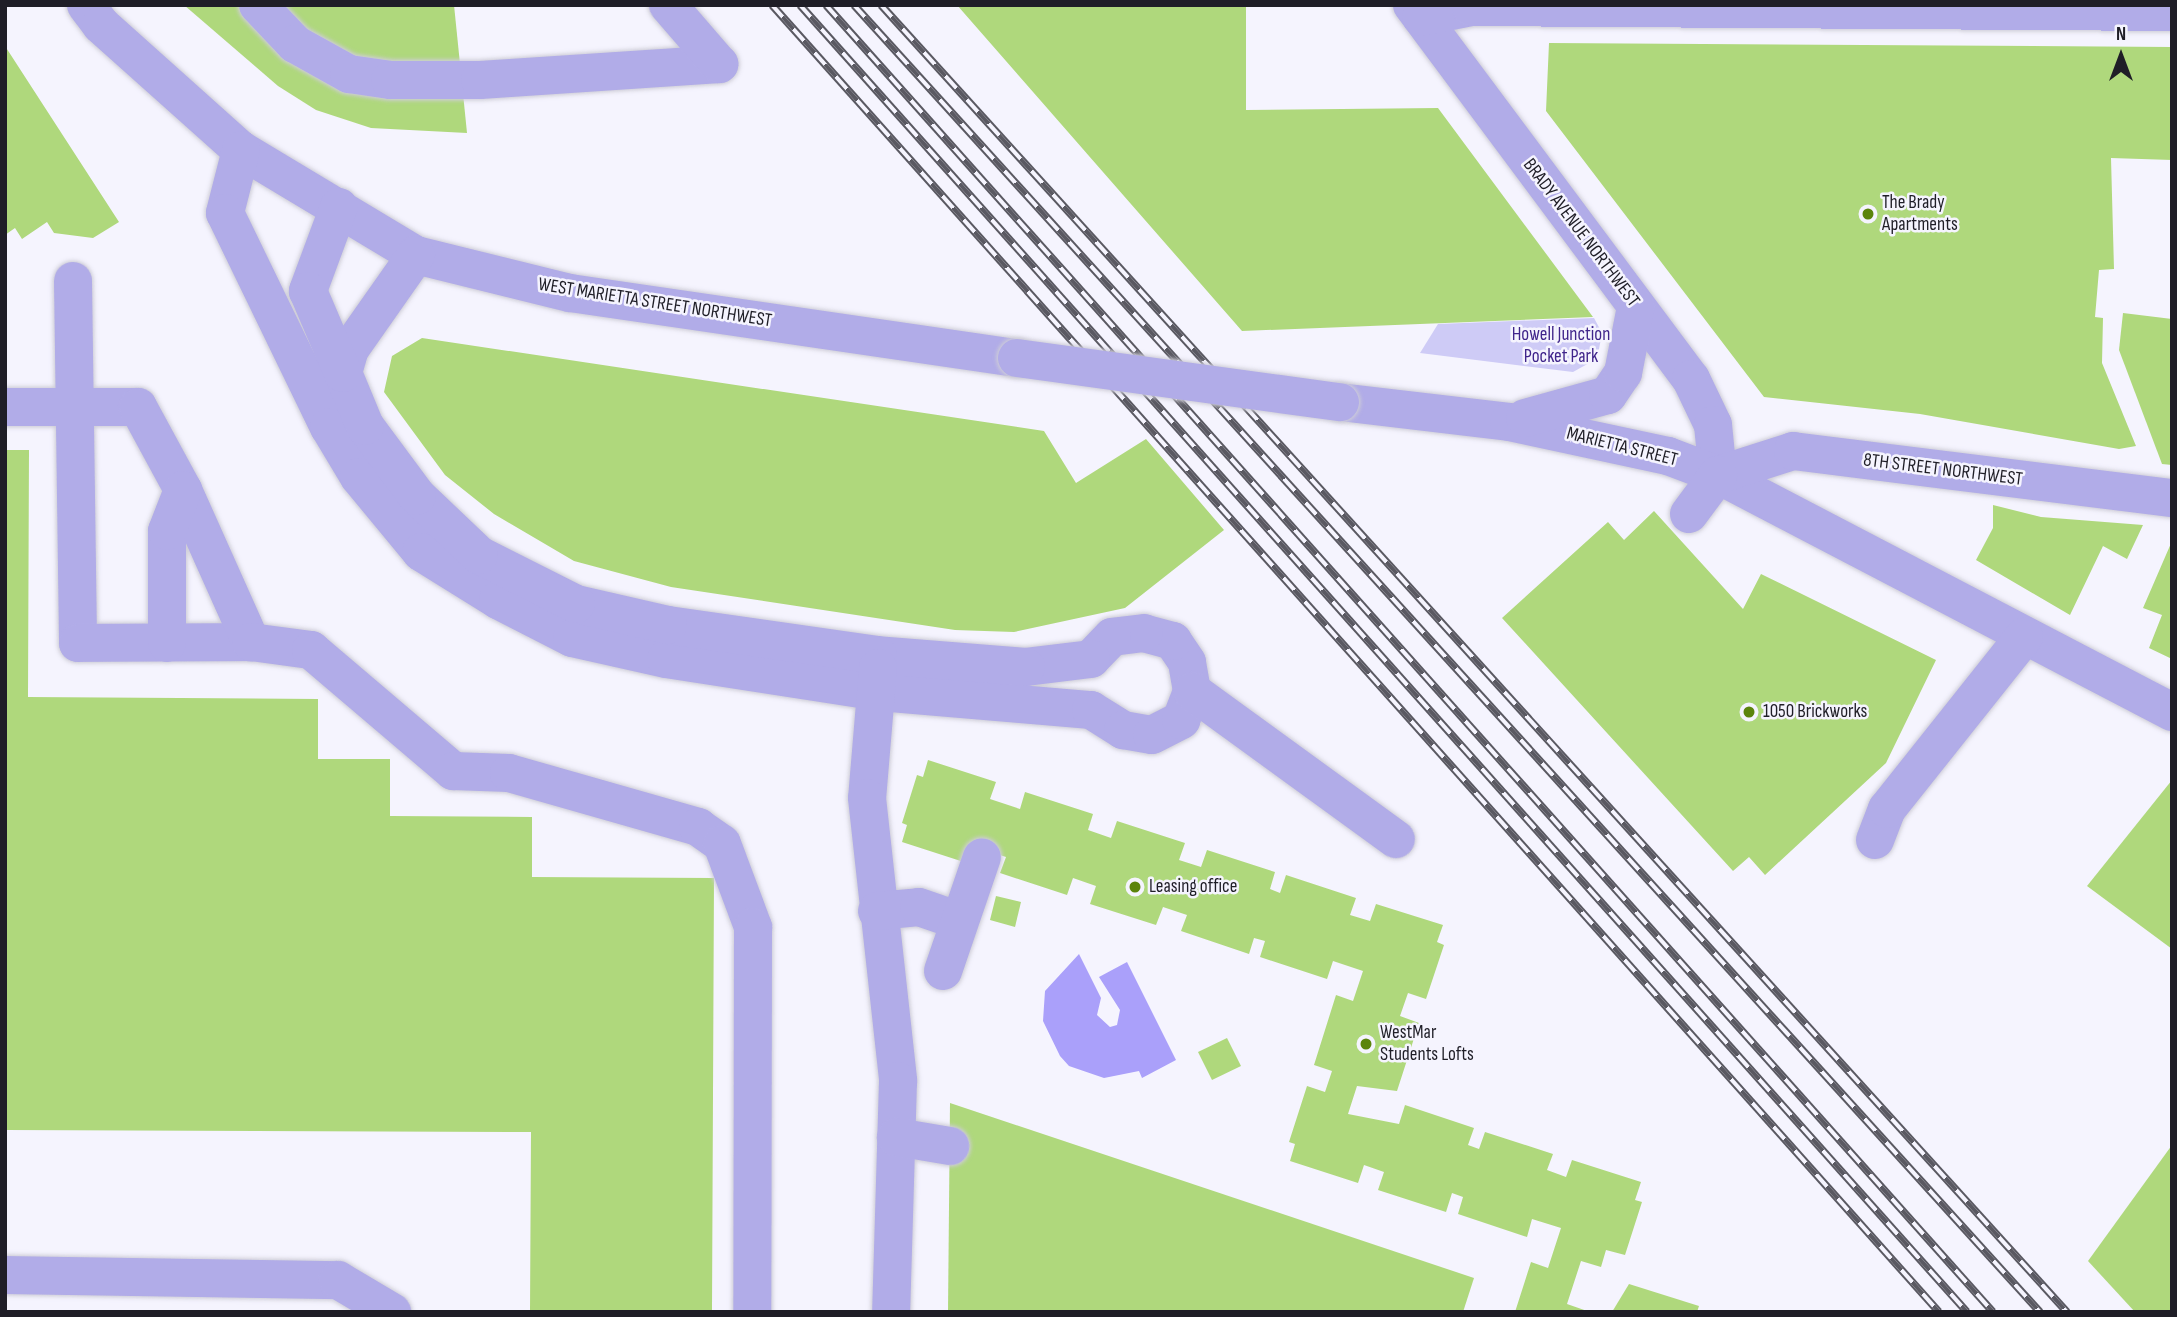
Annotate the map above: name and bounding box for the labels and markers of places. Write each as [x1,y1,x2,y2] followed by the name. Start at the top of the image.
[1882,192,1958,236] place label: The Brady Apartments
[1860,206,1876,222] marker: The Brady Apartments
[1763,701,1867,723] place label: 1050 Brickworks
[1741,704,1757,720] marker: 1050 Brickworks
[1149,876,1237,898] place label: Leasing office
[1127,879,1143,895] marker: Leasing office
[1380,1022,1474,1066] place label: WestMar Students Lofts
[1358,1036,1374,1052] marker: WestMar Students Lofts

